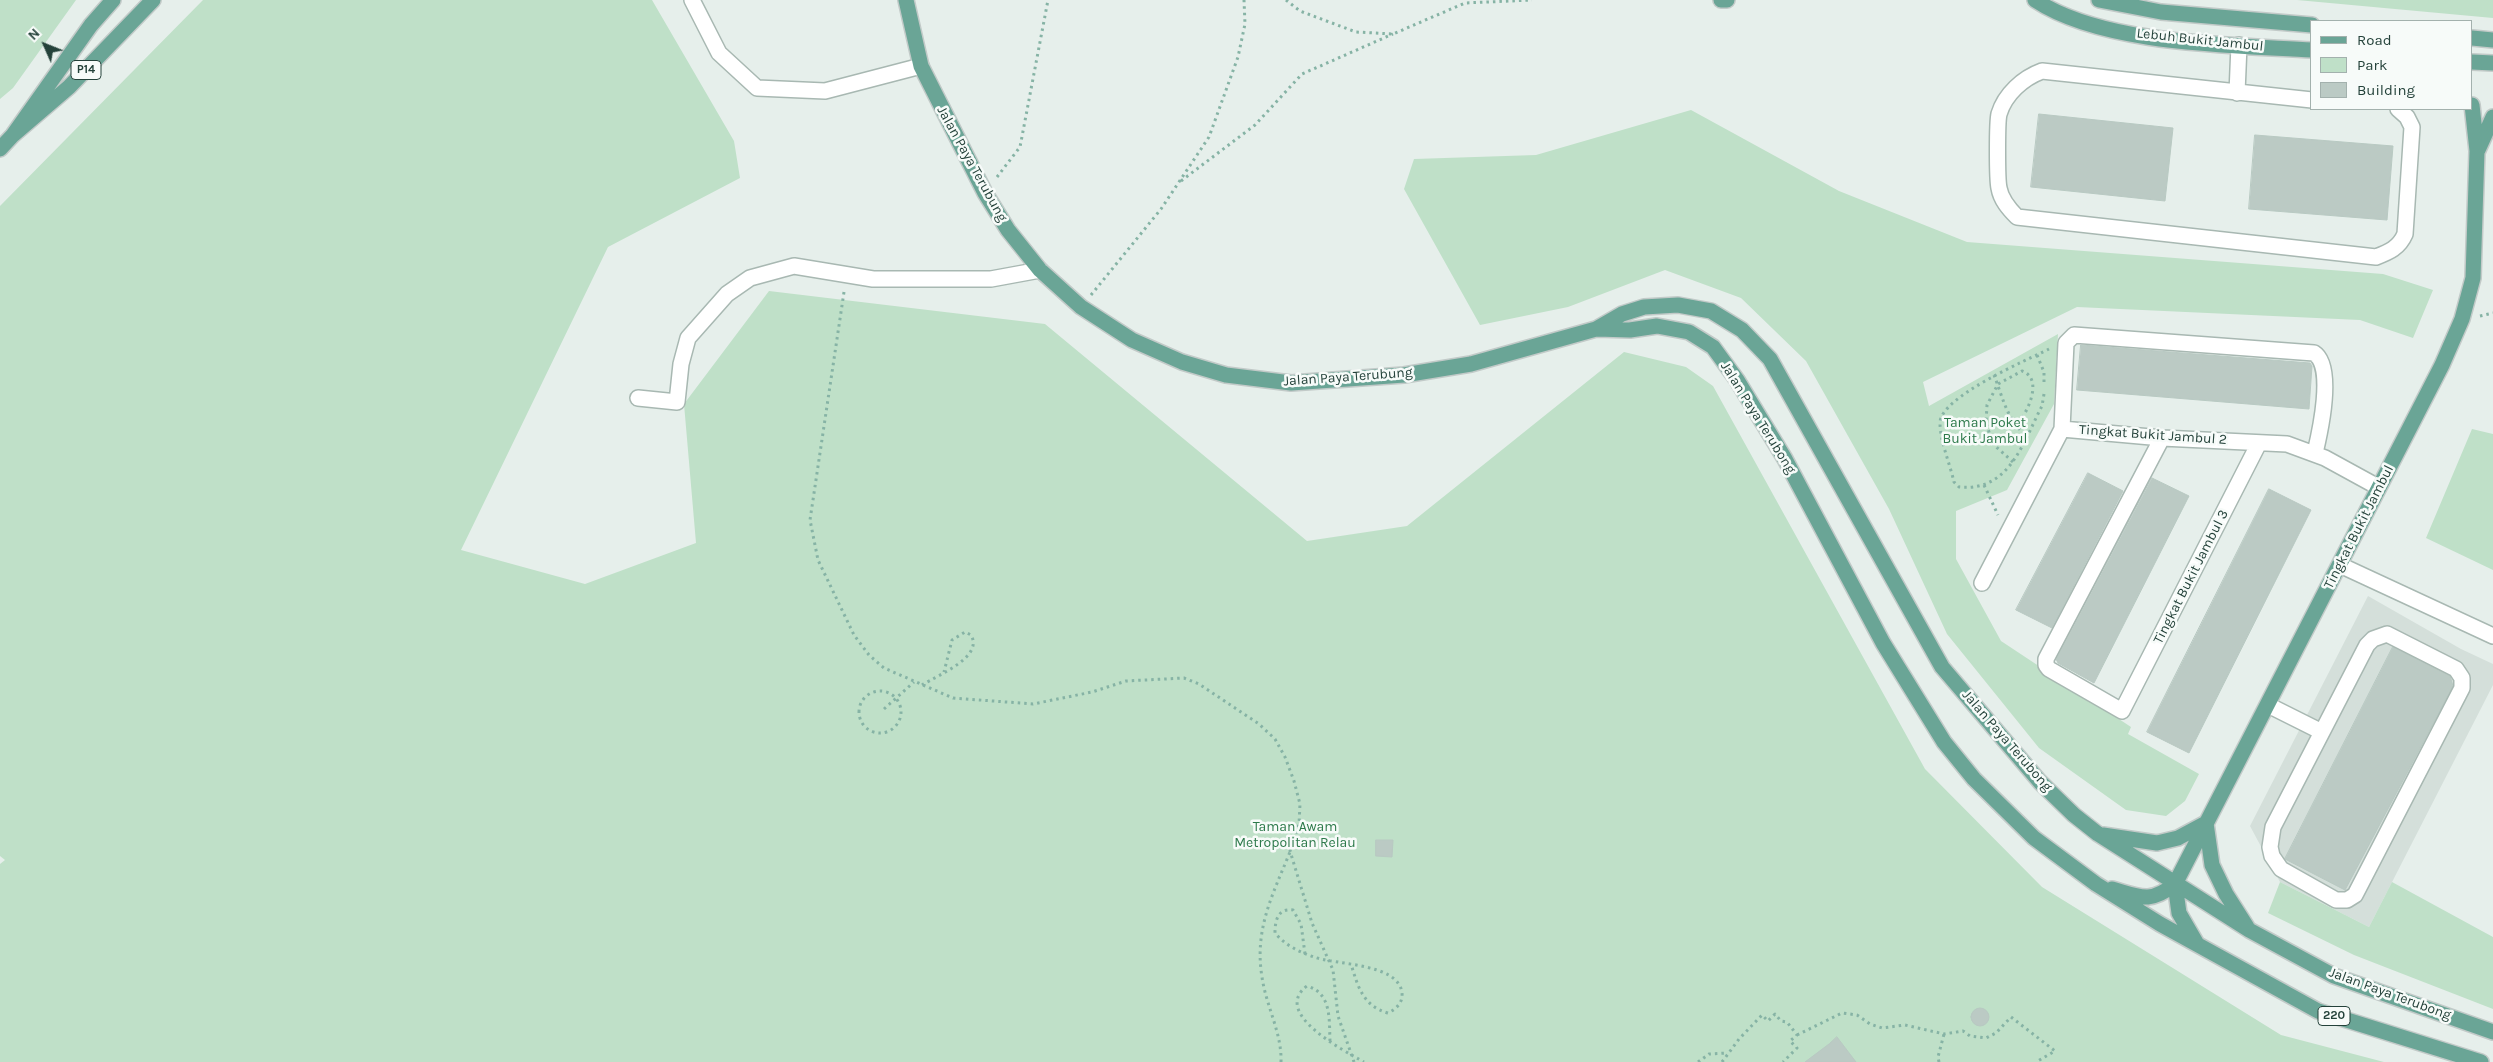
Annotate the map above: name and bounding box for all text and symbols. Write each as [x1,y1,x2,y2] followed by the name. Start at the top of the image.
[20,20,70,70] north arrow
[2310,20,2473,110] legend
[24,25,43,44] text: N
[2136,25,2264,55] street label: Lebuh Bukit Jambul
[2357,31,2392,49] text: Road
[2357,56,2387,74] text: Park
[71,60,101,80] road number: P14
[2357,81,2415,99] text: Building
[933,103,1011,225] street label: Jalan Paya Terubung
[1717,359,1799,477] street label: Jalan Paya Terubong
[1283,364,1413,390] street label: Jalan Paya Terubung
[1943,415,2027,448] park label: Taman Poket Bukit Jambul
[2079,421,2227,449] street label: Tingkat Bukit Jambul 2
[2320,462,2398,592] street label: Tingkat Bukit Jambul
[2150,507,2232,647] street label: Tingkat Bukit Jambul 3
[1958,687,2056,795] street label: Jalan Paya Terubong
[1234,819,1356,852] park label: Taman Awam Metropolitan Relau
[2327,964,2453,1024] street label: Jalan Paya Terubong
[2318,1006,2350,1026] road number: 220

